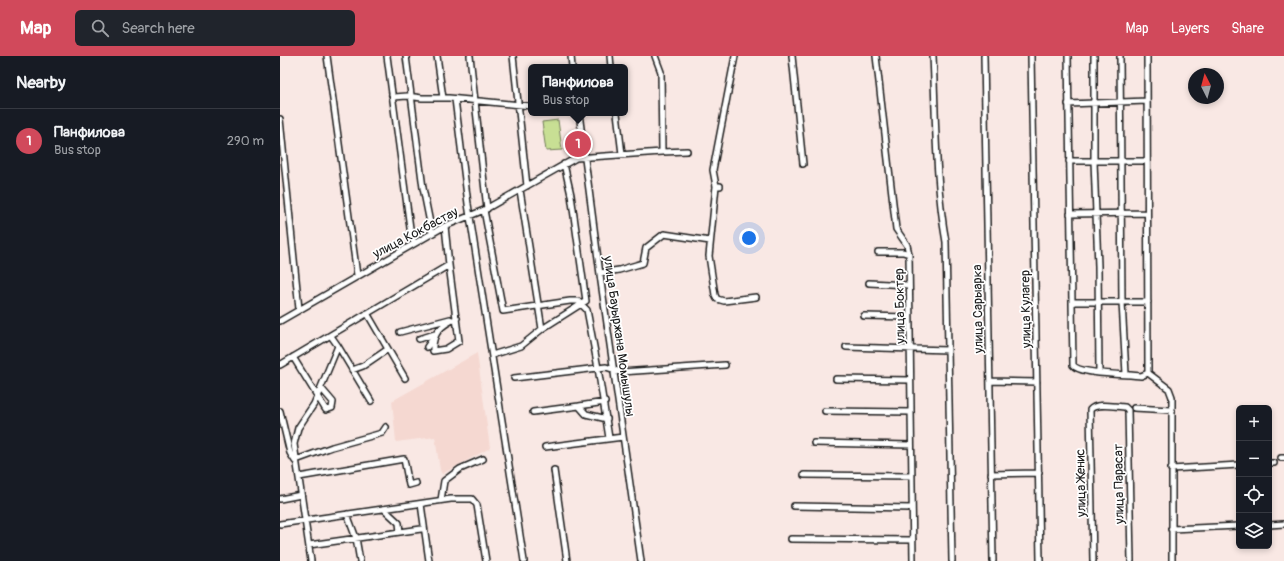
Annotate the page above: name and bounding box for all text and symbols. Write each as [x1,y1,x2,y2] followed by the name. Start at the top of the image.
[75,10,355,46] search box
[20,16,51,40] text: Map
[89,17,111,39] icon: search
[121,19,195,38] text: Search here
[1126,20,1149,37] text: Map
[1171,20,1209,37] text: Layers
[1231,20,1264,37] text: Share
[528,64,628,116] popup
[1188,68,1224,104] north arrow
[16,72,65,93] text: Nearby
[542,73,614,92] text: Панфилова
[542,92,589,108] text: Bus stop
[54,123,125,142] text: Панфилова
[565,129,591,159] pin: 1
[26,133,32,149] text: 1
[227,133,264,149] text: 290 m
[54,142,101,158] text: Bus stop
[369,203,461,263] street label: улица Кокбастау
[739,228,759,248] your location
[600,254,638,417] street label: улица Бауыржана Момышулы
[969,265,987,354] street label: улица Сарыарка
[891,268,909,345] street label: улица Боктер
[1017,270,1035,349] street label: улица Кулагер
[1236,405,1272,549] map controls
[1236,405,1272,441] button: +
[1236,441,1272,477] button: −
[1110,443,1128,525] street label: улица Парасат
[1072,448,1090,518] street label: улица Женис
[1236,477,1272,513] button: locate
[1236,513,1272,549] button: layers

